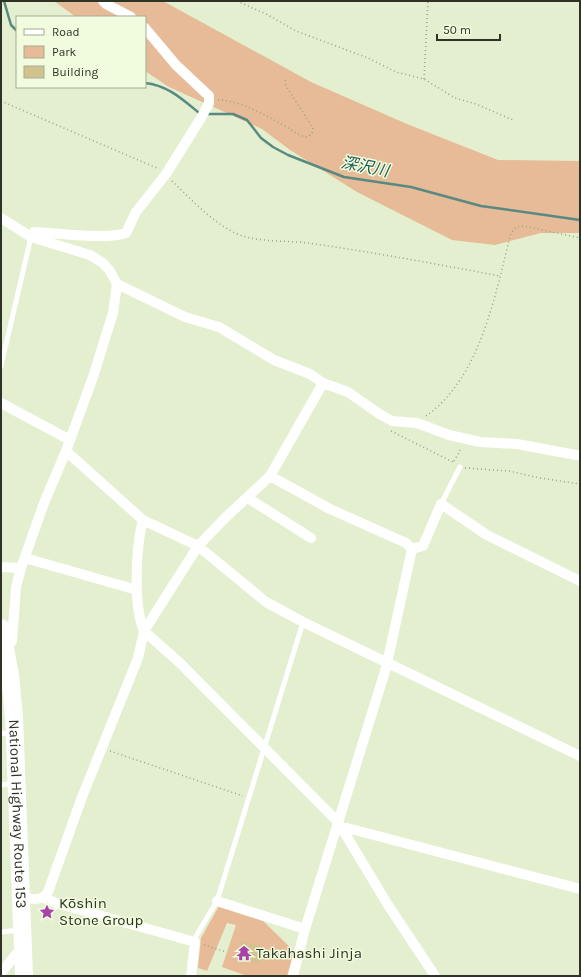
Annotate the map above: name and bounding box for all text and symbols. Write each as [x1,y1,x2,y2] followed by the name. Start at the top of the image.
[16,16,146,88] legend
[437,16,500,42] scale bar
[443,23,471,37] text: 50 m
[52,25,80,39] text: Road
[52,45,77,59] text: Park
[52,65,99,79] text: Building
[340,153,392,181] water label: 深沢川
[5,719,30,909] street label: National Highway Route 153
[59,894,143,929] place label: Kōshin Stone Group
[38,903,56,921] place icon: Kōshin Stone Group
[235,944,253,962] temple icon: Takahashi Jinja
[256,944,362,962] place label: Takahashi Jinja

